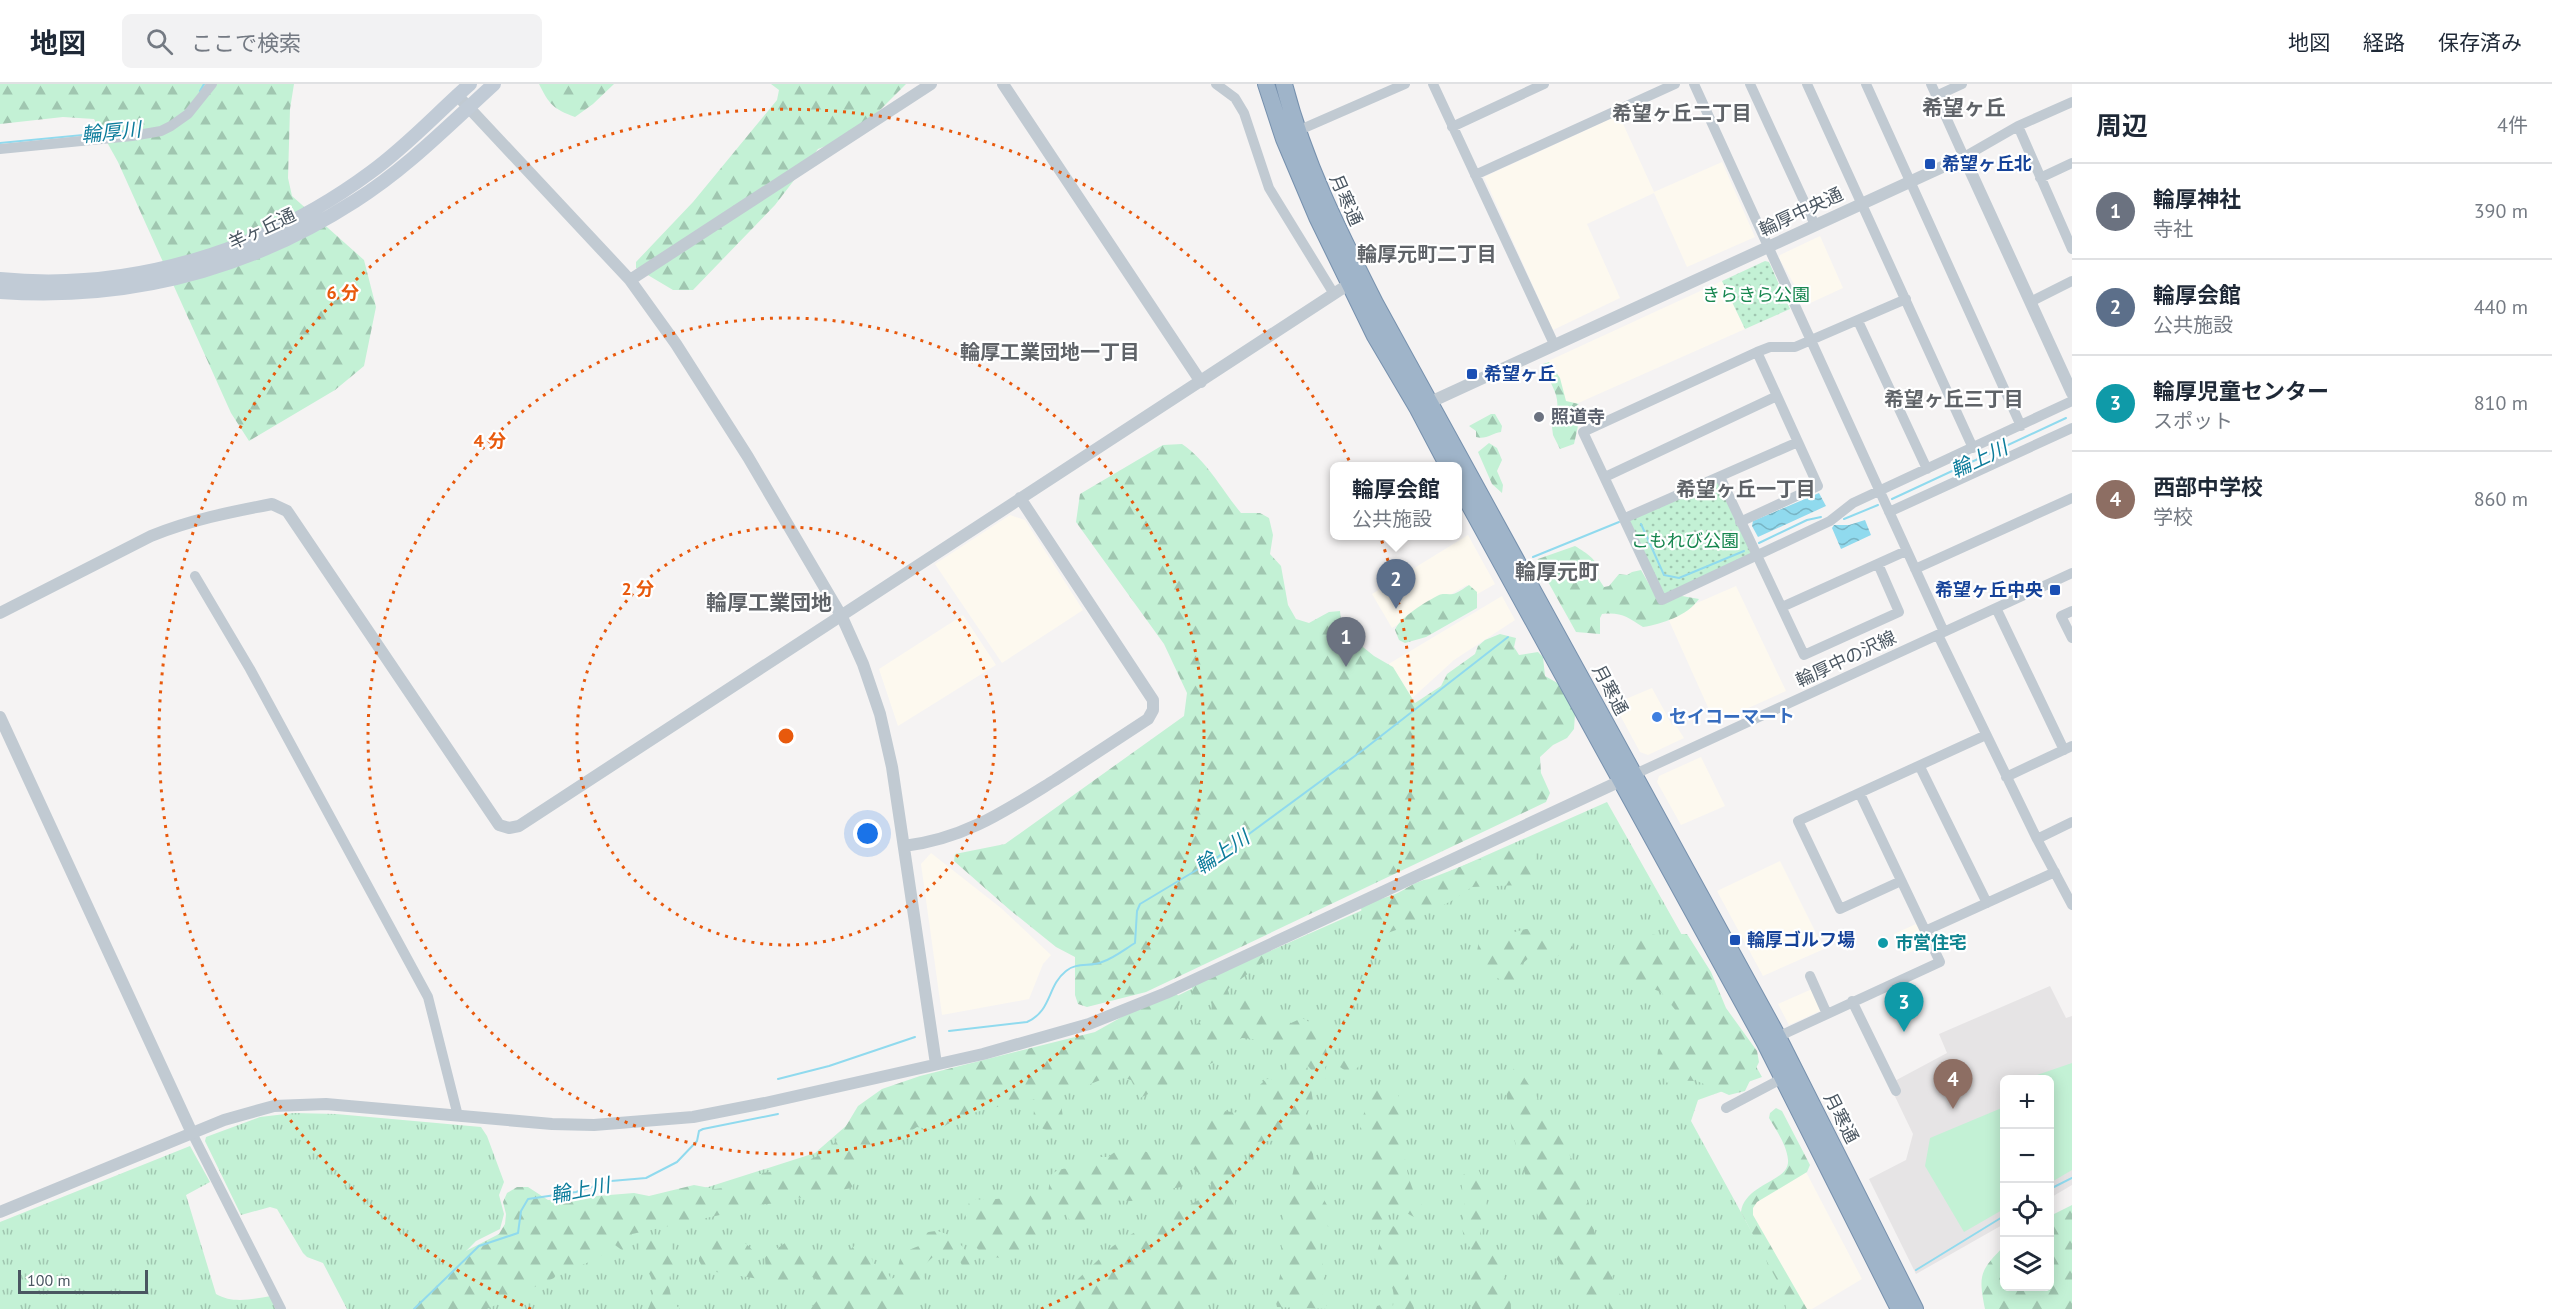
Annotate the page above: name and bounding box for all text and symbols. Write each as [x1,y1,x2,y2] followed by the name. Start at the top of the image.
[122,14,542,68] search box
[30,24,86,61] text: 地図
[143,25,176,58] icon: search
[191,29,301,57] text: ここで検索
[2288,29,2330,56] text: 地図
[2363,29,2405,56] text: 経路
[2438,29,2522,56] text: 保存済み
[1922,94,2006,121] district label: 希望ヶ丘
[1612,100,1752,126] district label: 希望ヶ丘二丁目
[2096,109,2148,142] text: 周辺
[2497,112,2528,138] text: 4件
[80,116,144,148] water label: 輪厚川
[1942,152,2032,175] place label: 希望ヶ丘北
[1923,157,1937,171] marker: 希望ヶ丘北
[1325,170,1368,229] street label: 月寒通
[1755,182,1846,241] street label: 輪厚中央通
[2153,185,2241,213] text: 輪厚神社
[2110,198,2121,224] text: 1
[2474,198,2528,224] text: 390 m
[224,203,299,254] street label: 羊ヶ丘通
[2153,216,2193,242] text: 寺社
[1357,241,1497,267] district label: 輪厚元町二丁目
[327,281,359,304] text: 6 分
[2153,281,2241,309] text: 輪厚会館
[1702,283,1810,306] park label: きらきら公園
[2110,294,2121,320] text: 2
[2474,294,2528,320] text: 440 m
[2153,312,2233,338] text: 公共施設
[960,339,1140,365] district label: 輪厚工業団地一丁目
[1484,362,1556,385] place label: 希望ヶ丘
[1465,367,1479,381] marker: 希望ヶ丘
[2153,377,2329,405] text: 輪厚児童センター
[1884,386,2024,412] district label: 希望ヶ丘三丁目
[2110,390,2121,416] text: 3
[2474,390,2528,416] text: 810 m
[1551,405,1605,428] place label: 照道寺
[2153,408,2233,434] text: スポット
[1532,410,1546,424] marker: 照道寺
[474,429,506,452] text: 4 分
[1946,434,2013,483] water label: 輪上川
[1330,462,1462,540] popup
[2153,473,2263,501] text: 西部中学校
[1352,475,1440,503] text: 輪厚会館
[1676,476,1816,502] district label: 希望ヶ丘一丁目
[2110,486,2121,512] text: 4
[2474,486,2528,512] text: 860 m
[2153,504,2193,530] text: 学校
[1352,506,1432,532] text: 公共施設
[1631,529,1739,552] park label: こもれび公園
[1515,558,1599,585] district label: 輪厚元町
[1376,560,1416,609] pin: 2
[622,577,654,600] text: 2 分
[1935,578,2043,601] place label: 希望ヶ丘中央
[2048,583,2062,597] marker: 希望ヶ丘中央
[706,589,832,616] district label: 輪厚工業団地
[1326,618,1366,667] pin: 1
[1792,625,1900,692] street label: 輪厚中の沢線
[1588,661,1633,719] street label: 月寒通
[1669,705,1795,728] place label: セイコーマート
[1650,710,1664,724] marker: セイコーマート
[776,726,796,746] centre of rings
[853,819,882,848] your location
[1190,823,1256,880] water label: 輪上川
[1747,928,1855,951] place label: 輪厚ゴルフ場
[1895,931,1967,954] place label: 市営住宅
[1728,933,1742,947] marker: 輪厚ゴルフ場
[1876,936,1890,950] marker: 市営住宅
[1884,982,1924,1032] pin: 3
[1934,1060,1972,1109] pin: 4
[2000,1075,2054,1291] map controls
[2000,1075,2054,1129] button: +
[1819,1088,1864,1147] street label: 月寒通
[2000,1129,2054,1183] button: −
[548,1171,614,1208] water label: 輪上川
[2000,1183,2054,1237] button: locate
[2000,1237,2054,1291] button: layers
[18,1267,148,1294] scale bar
[27,1270,70,1290] text: 100 m

